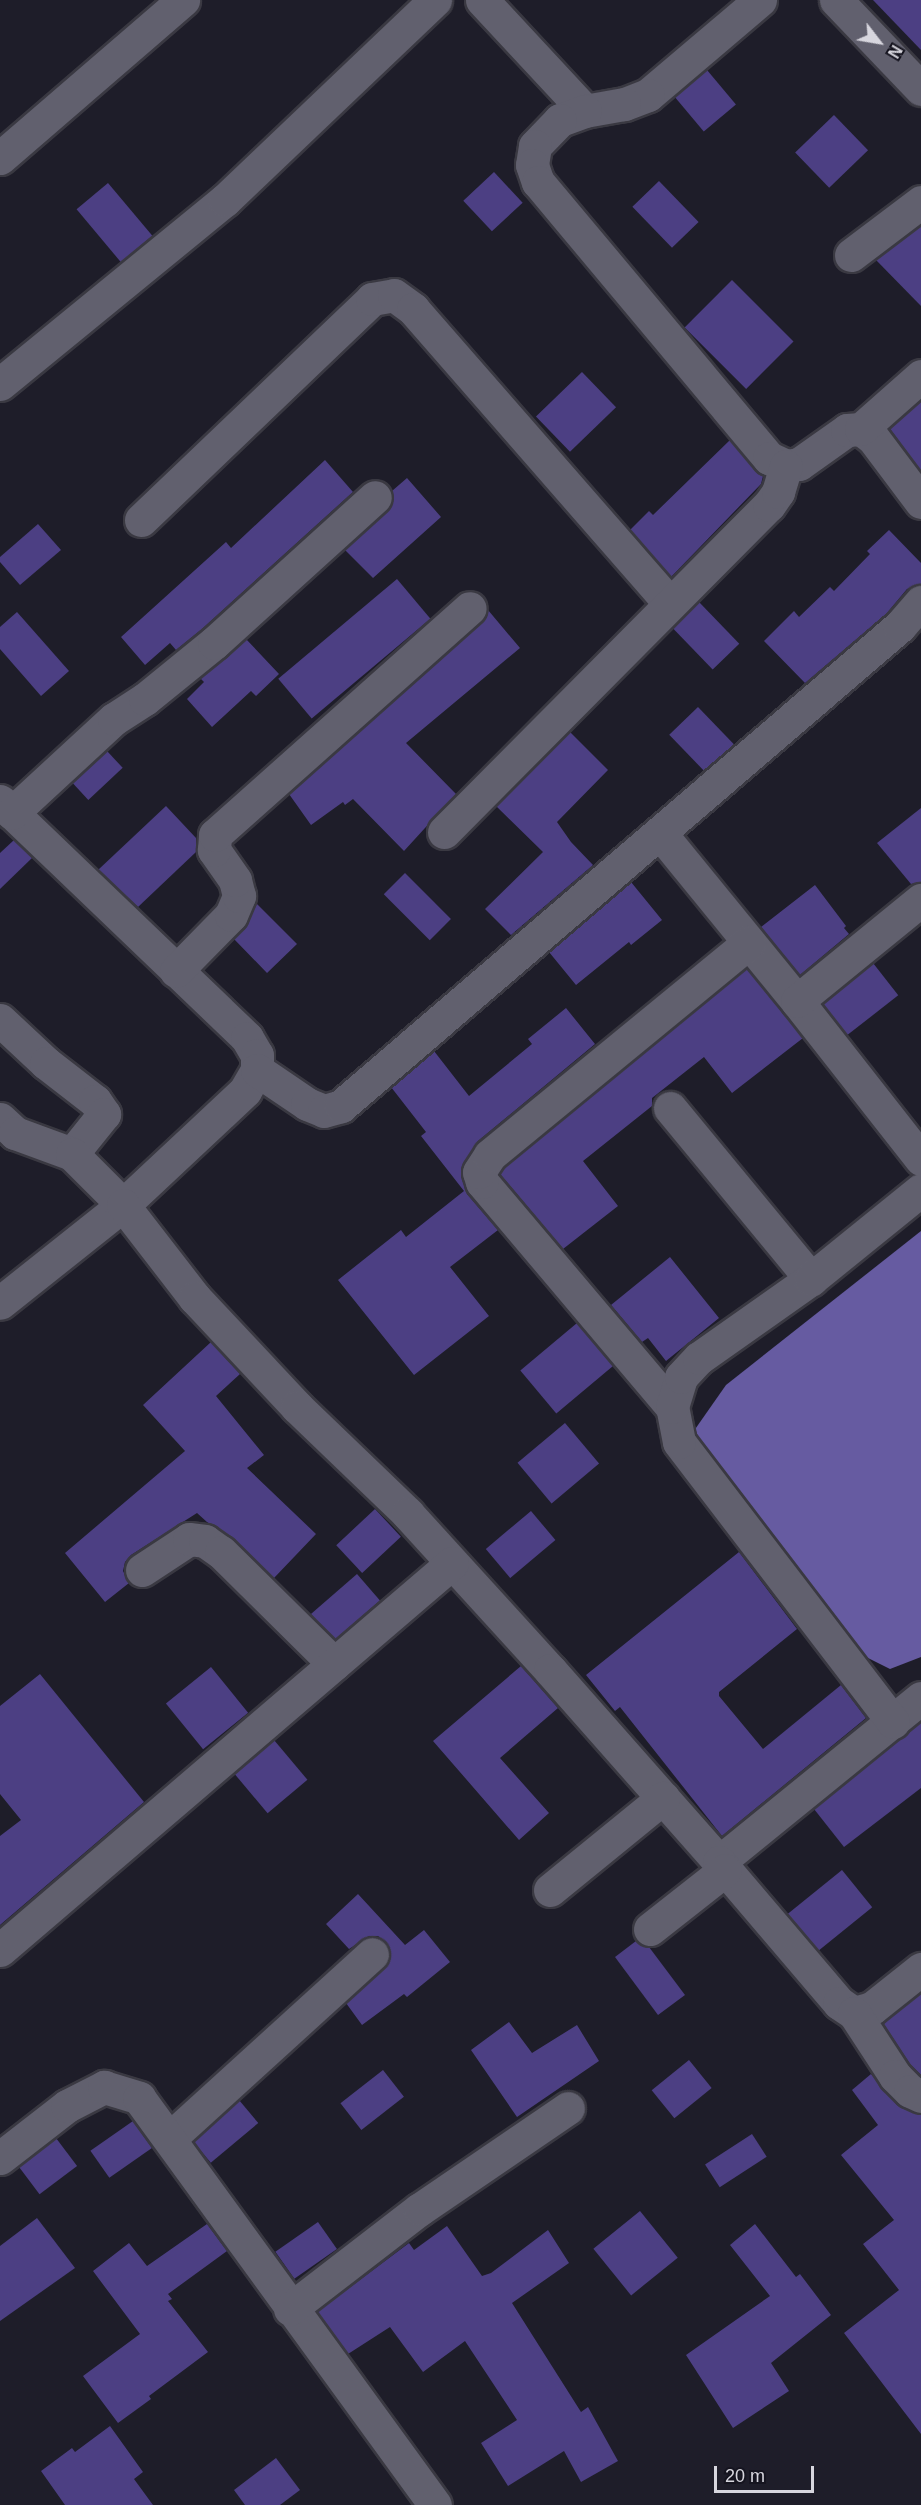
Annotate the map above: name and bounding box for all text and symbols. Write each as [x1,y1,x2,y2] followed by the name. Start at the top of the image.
[849,12,909,72] north arrow
[885,42,905,61] text: N
[717,2454,818,2492] scale bar
[725,2466,765,2486] text: 20 m

